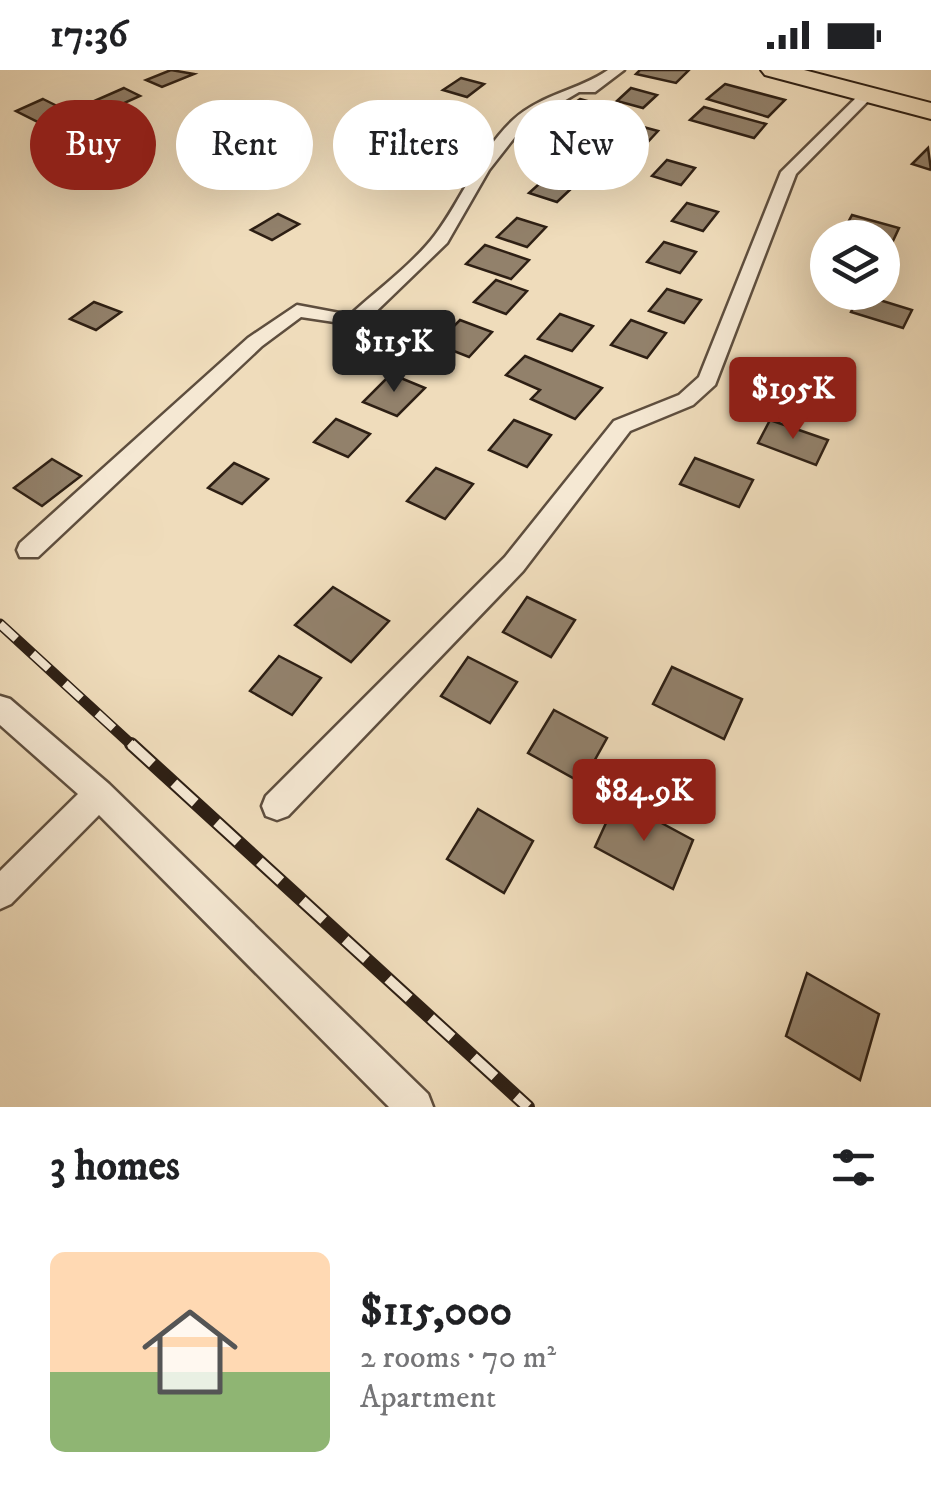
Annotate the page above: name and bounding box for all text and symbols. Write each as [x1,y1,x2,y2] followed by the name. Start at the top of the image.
[50,11,128,59] text: 17:36
[30,100,156,190] chip: Buy
[176,100,313,190] chip: Rent
[333,100,494,190] chip: Filters
[514,100,649,190] chip: New
[810,220,900,310] map controls
[810,220,900,310] button: layers
[324,310,464,395] pin: $115K
[354,322,434,362] text: $115K
[723,357,863,442] pin: $195K
[751,369,835,409] text: $195K
[563,759,725,844] pin: $84.9K
[595,771,693,811] text: $84.9K
[826,1140,881,1195] icon: filters
[50,1141,180,1193] text: 3 homes
[360,1286,512,1338] text: $115,000
[130,1292,250,1412] icon: home
[360,1338,556,1378] text: 2 rooms · 70 m²
[360,1378,496,1418] text: Apartment

